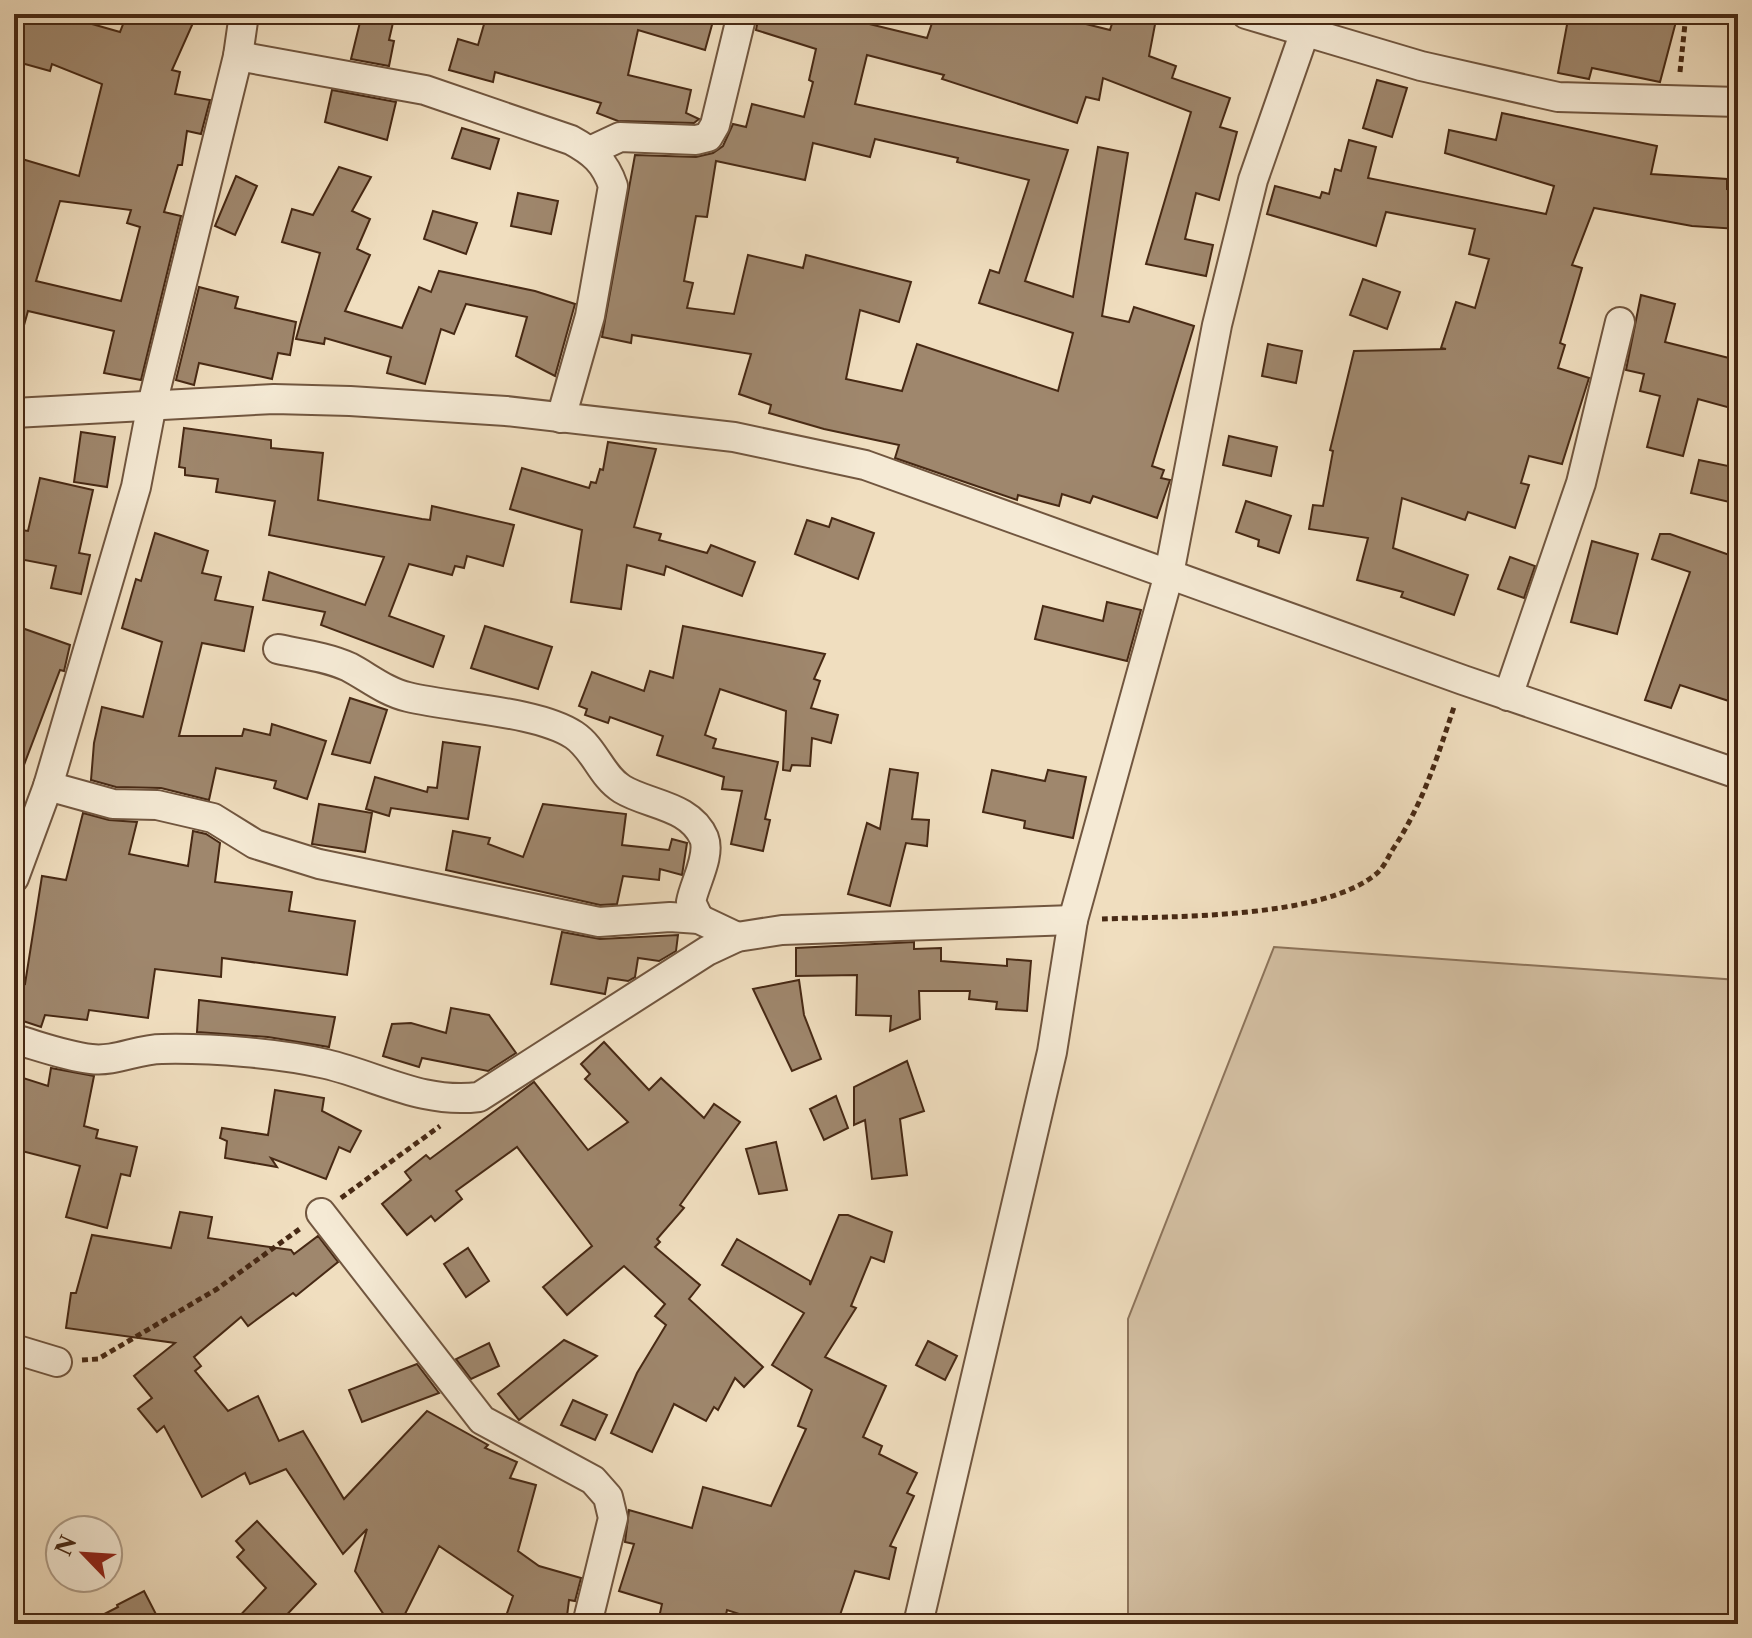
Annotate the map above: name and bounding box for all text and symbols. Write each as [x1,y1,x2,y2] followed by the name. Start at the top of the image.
[44,1514,124,1594] north arrow
[50,1531,83,1560] text: N

